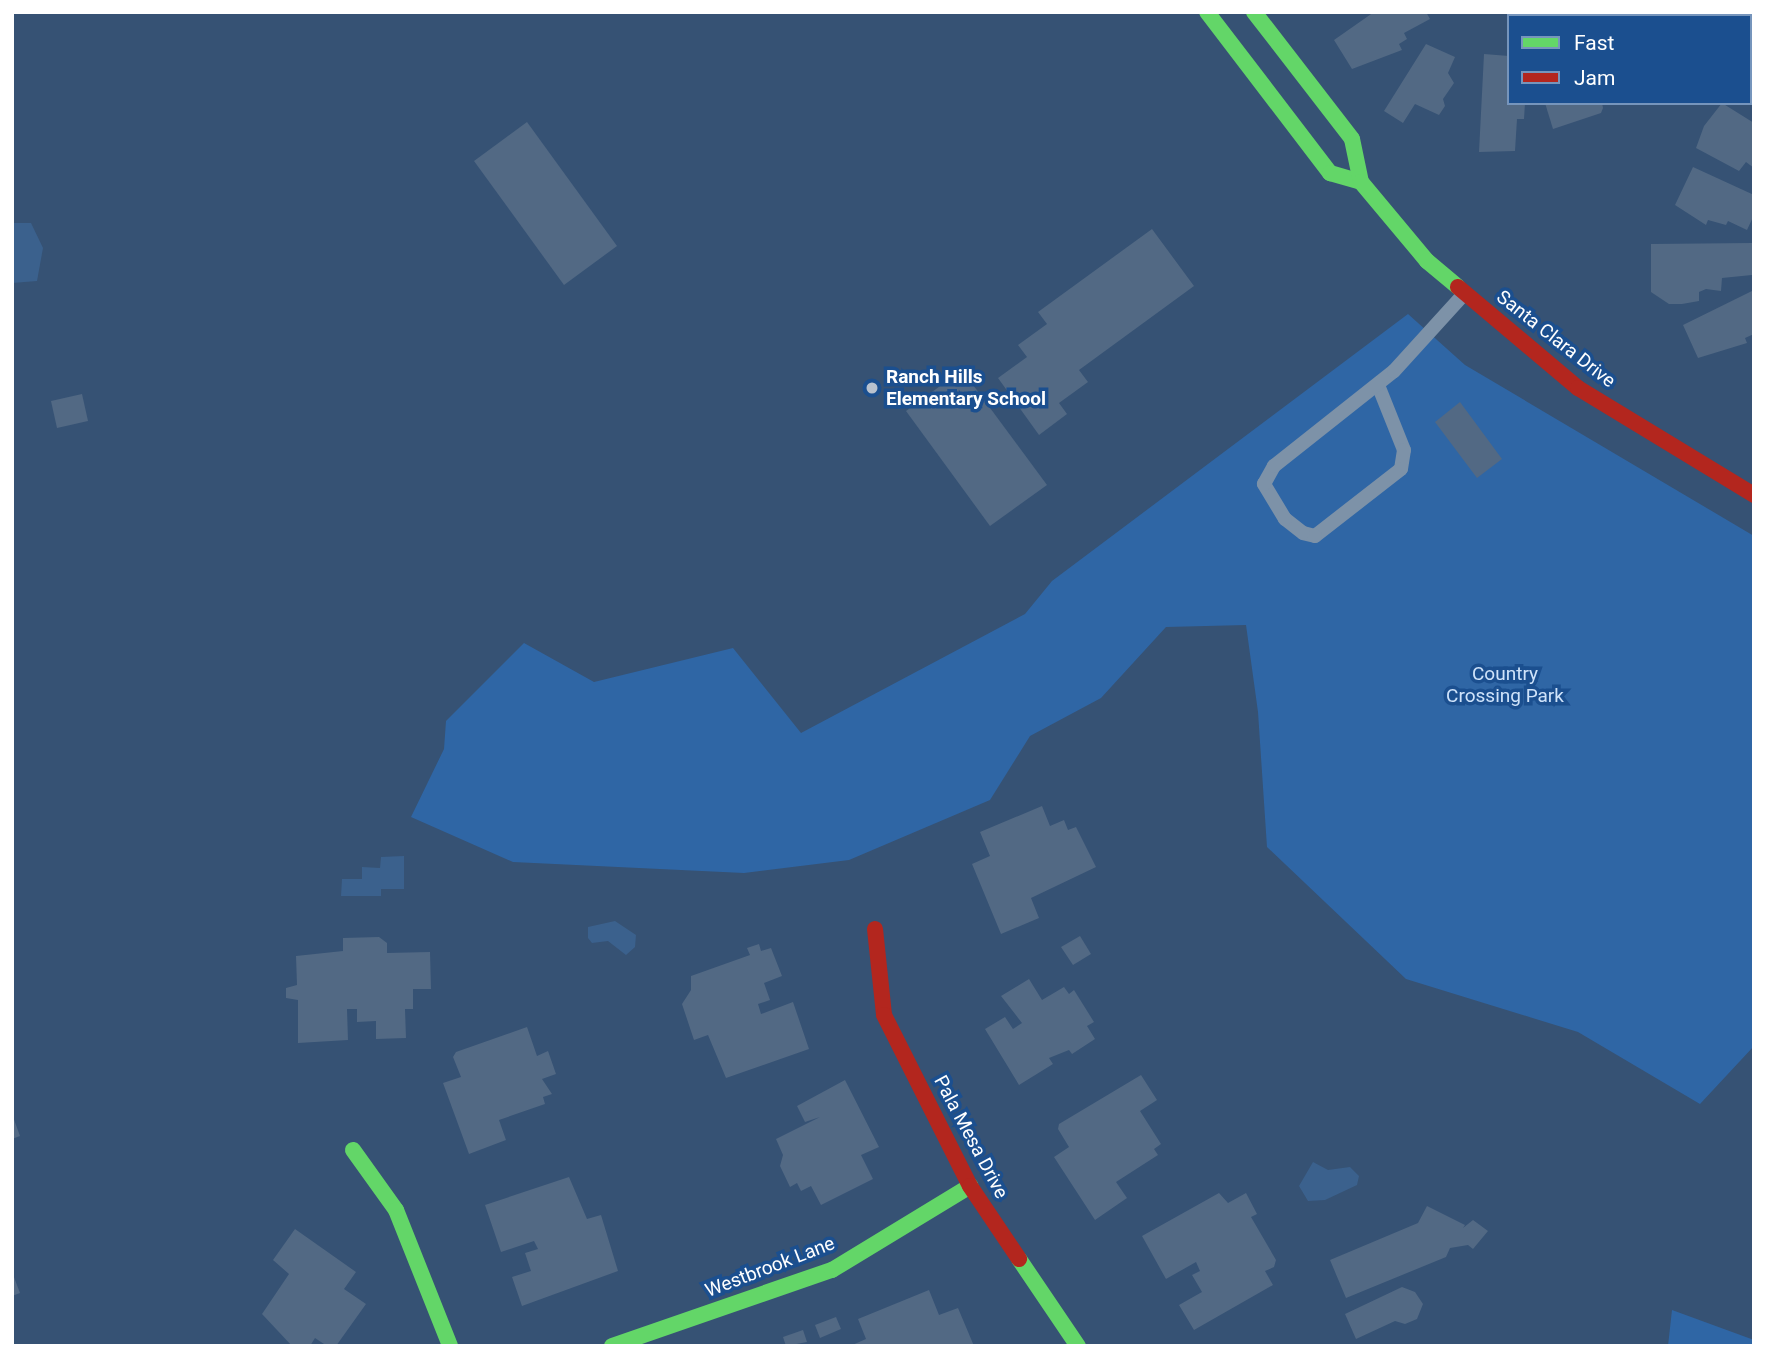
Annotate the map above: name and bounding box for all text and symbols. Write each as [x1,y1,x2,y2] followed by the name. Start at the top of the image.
[1507,14,1752,105] legend
[1574,31,1614,55] text: Fast
[1574,66,1615,90] text: Jam
[1492,286,1620,392] street label: Santa Clara Drive
[886,366,1046,410] place label: Ranch Hills Elementary School
[864,380,880,396] marker: Ranch Hills Elementary School
[1446,663,1564,707] park label: Country Crossing Park
[929,1072,1013,1202] street label: Pala Mesa Drive
[702,1232,838,1302] street label: Westbrook Lane

